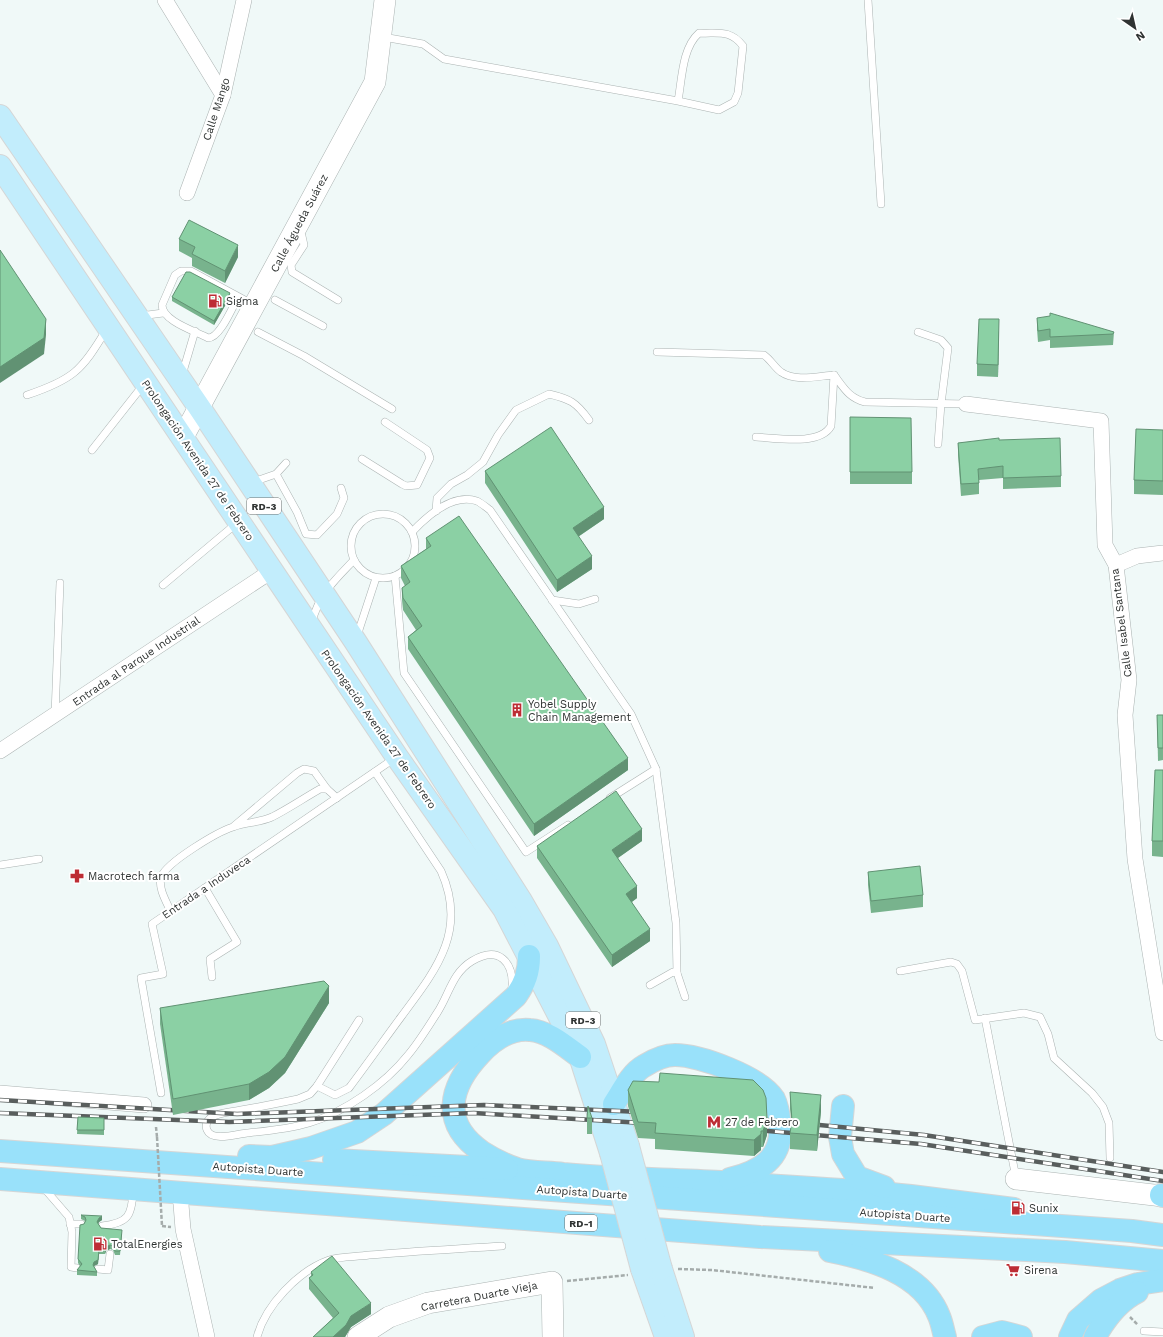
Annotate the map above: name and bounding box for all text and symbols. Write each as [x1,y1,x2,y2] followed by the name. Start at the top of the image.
[1115,8,1155,48] north arrow
[1133,28,1147,44] text: N
[200,76,233,142] street label: Calle Mango
[267,171,331,275] street label: Calle Águeda Suárez
[207,293,223,309] fuel station icon: Sigma
[226,295,258,308] place label: Sigma
[139,377,256,543] street label: Prolongación Avenida 27 de Febrero
[247,498,281,514] road number: RD-3
[1108,568,1135,678] street label: Calle Isabel Santana
[70,614,203,709] street label: Entrada al Parque Industrial
[318,647,439,811] street label: Prolongación Avenida 27 de Febrero
[528,698,631,724] place label: Yobel Supply Chain Management
[509,702,525,718] building icon: Yobel Supply Chain Management
[160,853,253,922] street label: Entrada a Induveca
[69,868,85,884] pharmacy icon: Macrotech farma
[88,870,179,883] place label: Macrotech farma
[566,1012,600,1028] road number: RD-3
[706,1114,722,1130] metro station icon: 27 de Febrero
[725,1116,799,1129] place label: 27 de Febrero
[212,1160,304,1179] street label: Autopista Duarte
[536,1183,628,1202] street label: Autopista Duarte
[1010,1200,1026,1216] fuel station icon: Sunix
[1029,1202,1059,1215] place label: Sunix
[859,1206,951,1225] street label: Autopista Duarte
[565,1215,597,1231] road number: RD-1
[92,1236,108,1252] fuel station icon: TotalEnergies
[111,1238,183,1251] place label: TotalEnergies
[1005,1262,1021,1278] supermarket icon: Sirena
[1024,1264,1058,1277] place label: Sirena
[420,1279,539,1314] street label: Carretera Duarte Vieja

